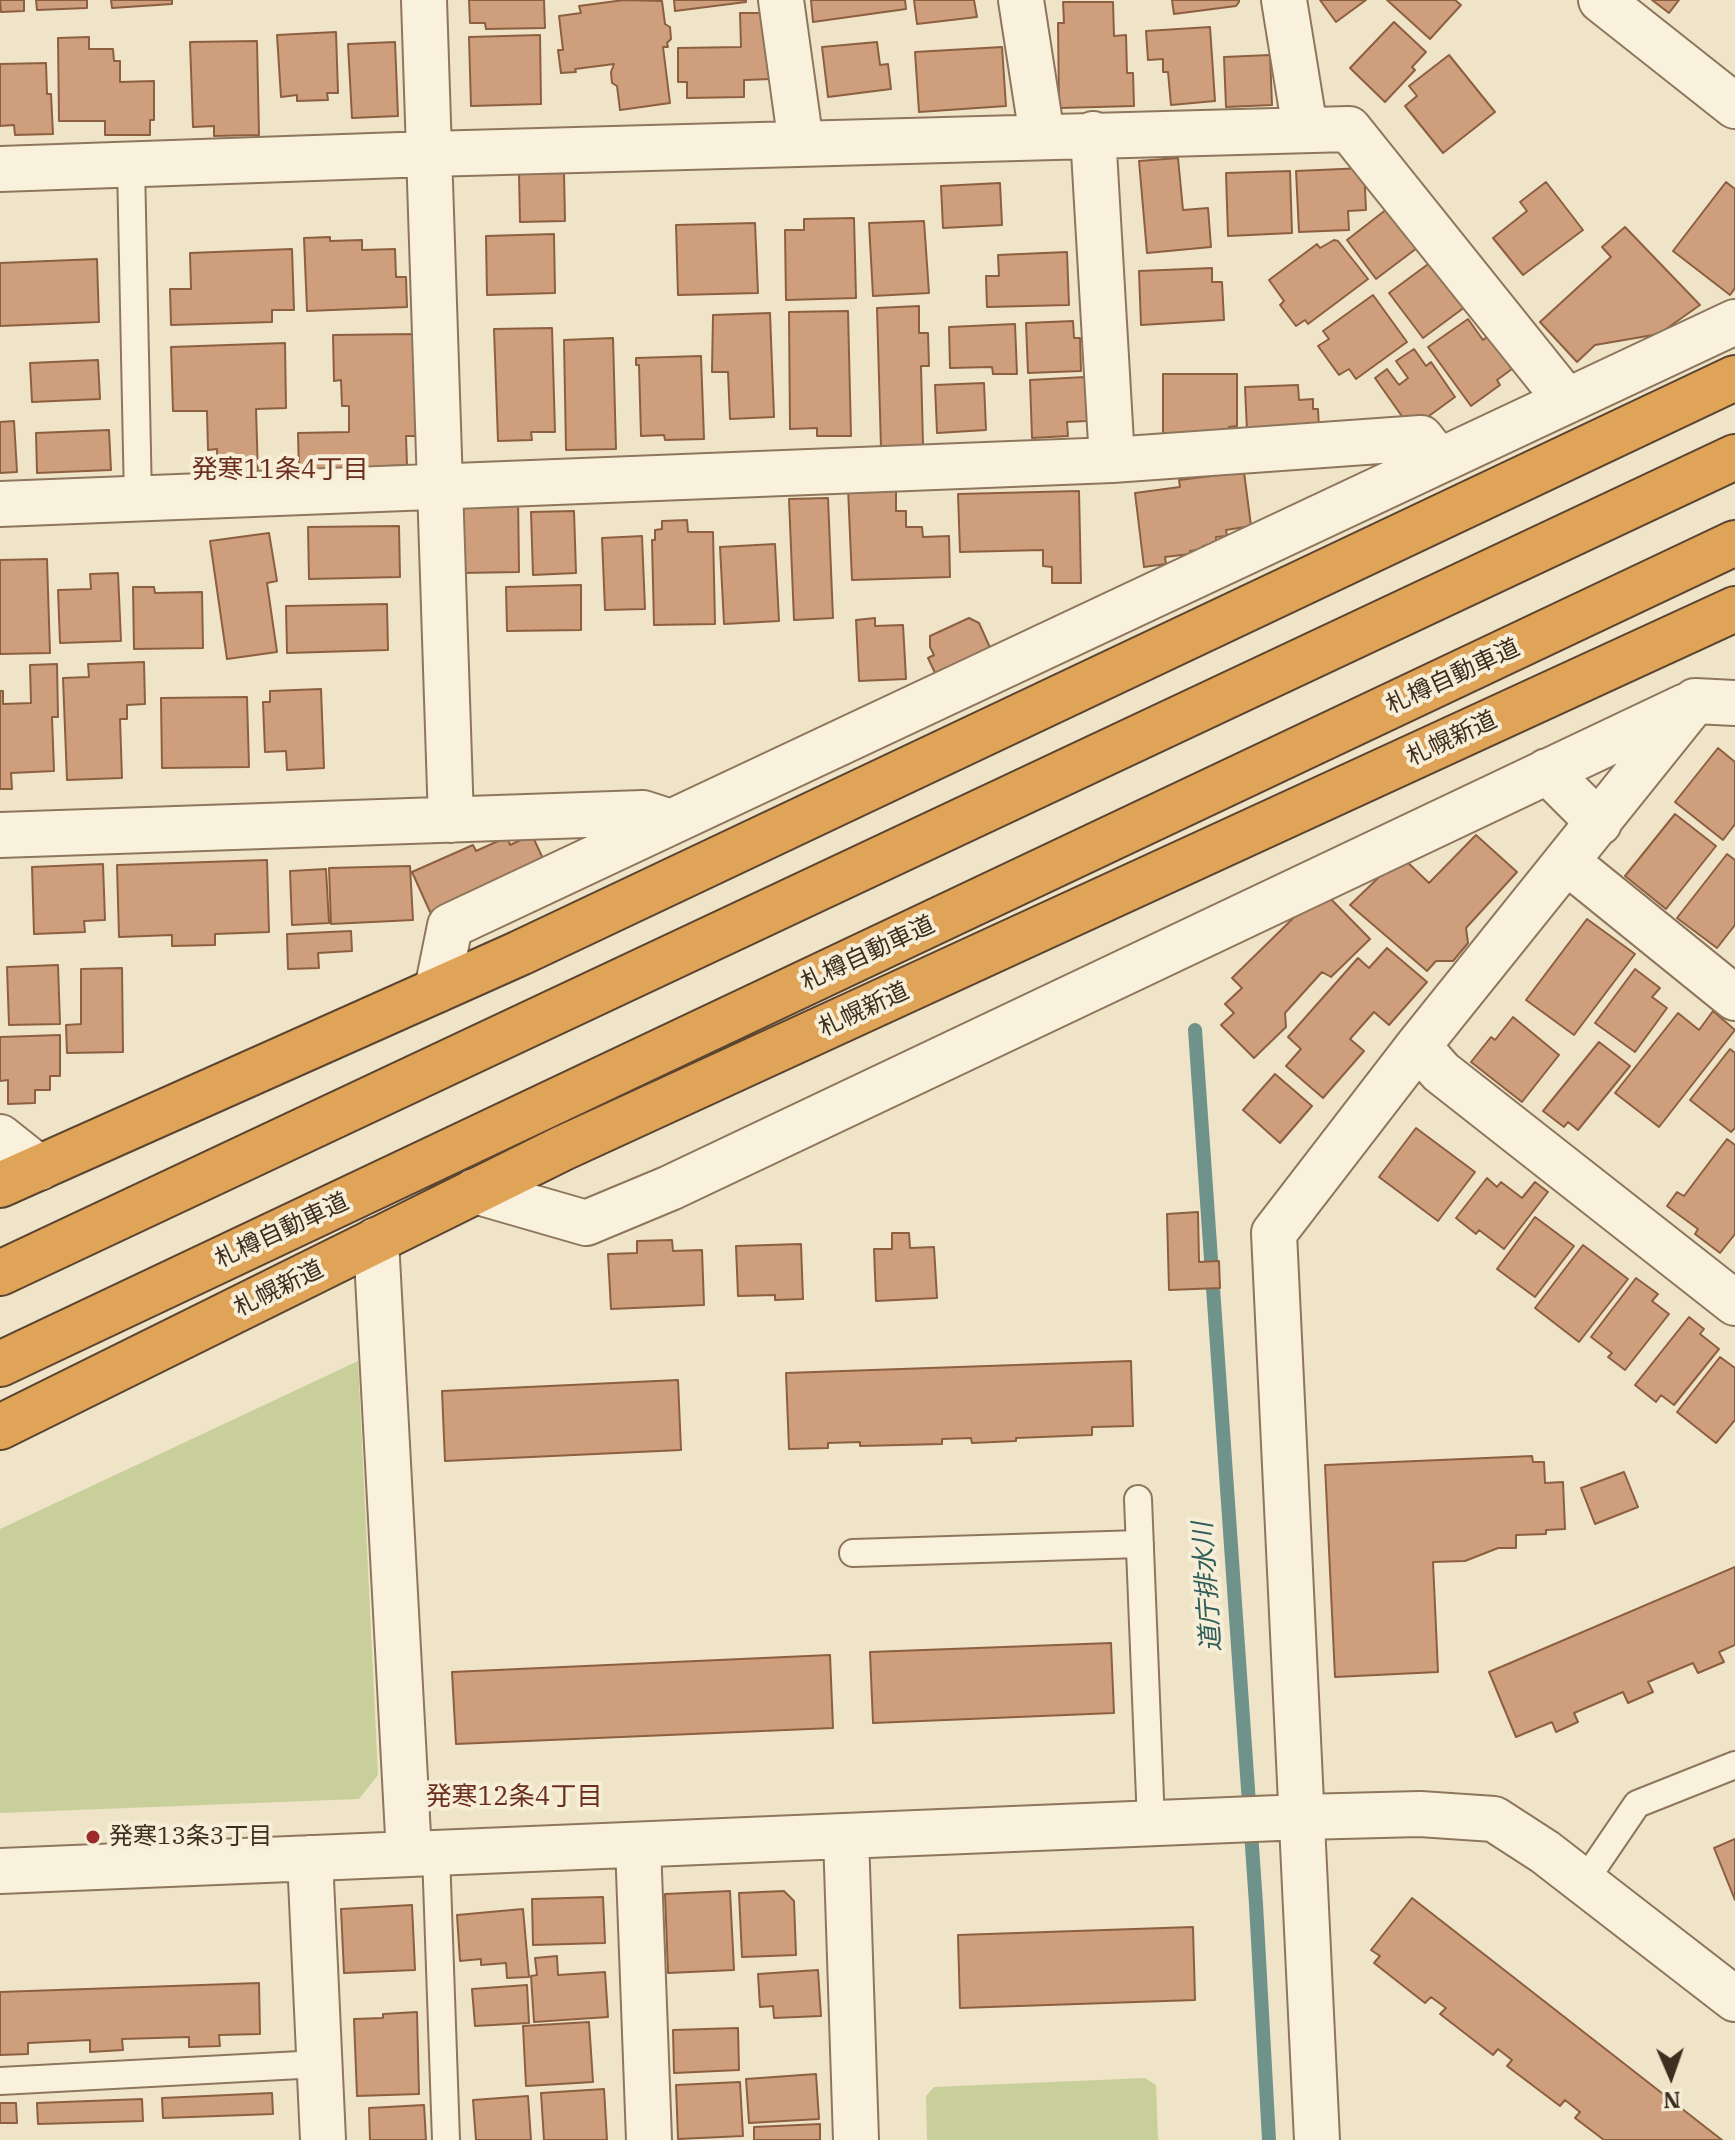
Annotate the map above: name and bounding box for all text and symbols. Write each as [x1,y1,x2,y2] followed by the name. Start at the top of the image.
[192,454,368,486] district label: 発寒11条4丁目
[1382,634,1524,720] street label: 札樽自動車道
[1402,706,1502,772] street label: 札幌新道
[797,911,939,997] street label: 札樽自動車道
[814,977,914,1043] street label: 札幌新道
[211,1188,353,1274] street label: 札樽自動車道
[230,1255,328,1323] street label: 札幌新道
[1188,1521,1228,1653] water label: 道庁排水川
[426,1781,602,1813] district label: 発寒12条4丁目
[109,1823,272,1851] place label: 発寒13条3丁目
[84,1828,102,1846] marker: 発寒13条3丁目
[1631,2036,1711,2116] north arrow
[1663,2086,1681,2115] text: N

